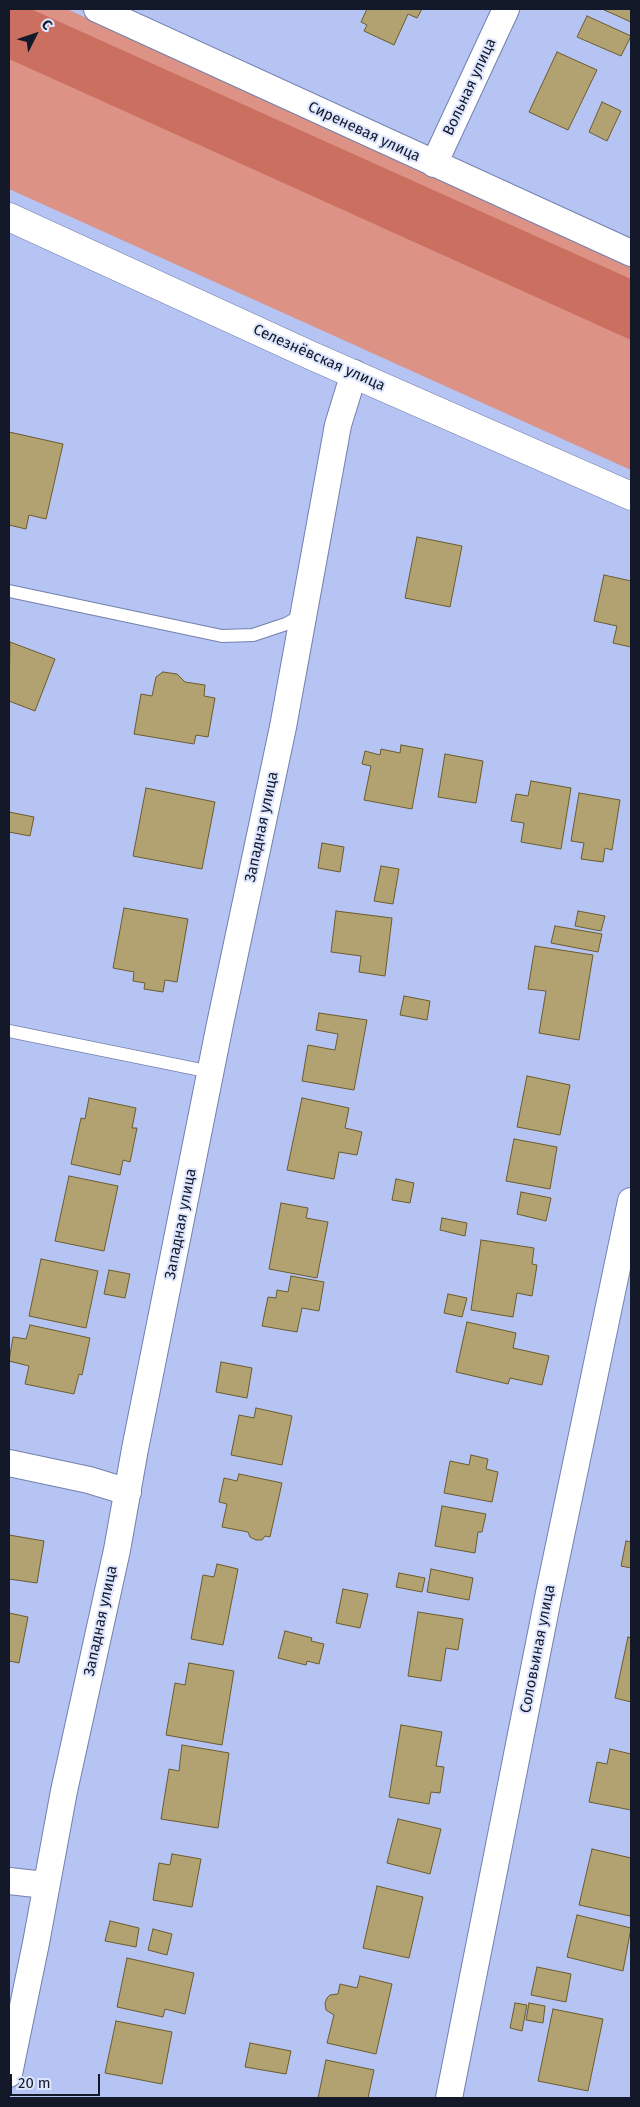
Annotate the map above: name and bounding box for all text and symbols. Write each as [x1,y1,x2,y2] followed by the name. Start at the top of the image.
[10,10,60,60] north arrow
[38,16,56,33] text: С
[440,36,500,138] street label: Вольная улица
[305,98,423,166] street label: Сиреневая улица
[250,321,388,395] street label: Селезнёвская улица
[242,770,282,884] street label: Западная улица
[161,1167,201,1281] street label: Западная улица
[81,1564,121,1678] street label: Западная улица
[517,1583,559,1715] street label: Соловьиная улица
[12,2064,102,2096] scale bar
[18,2074,51,2092] text: 20 m

